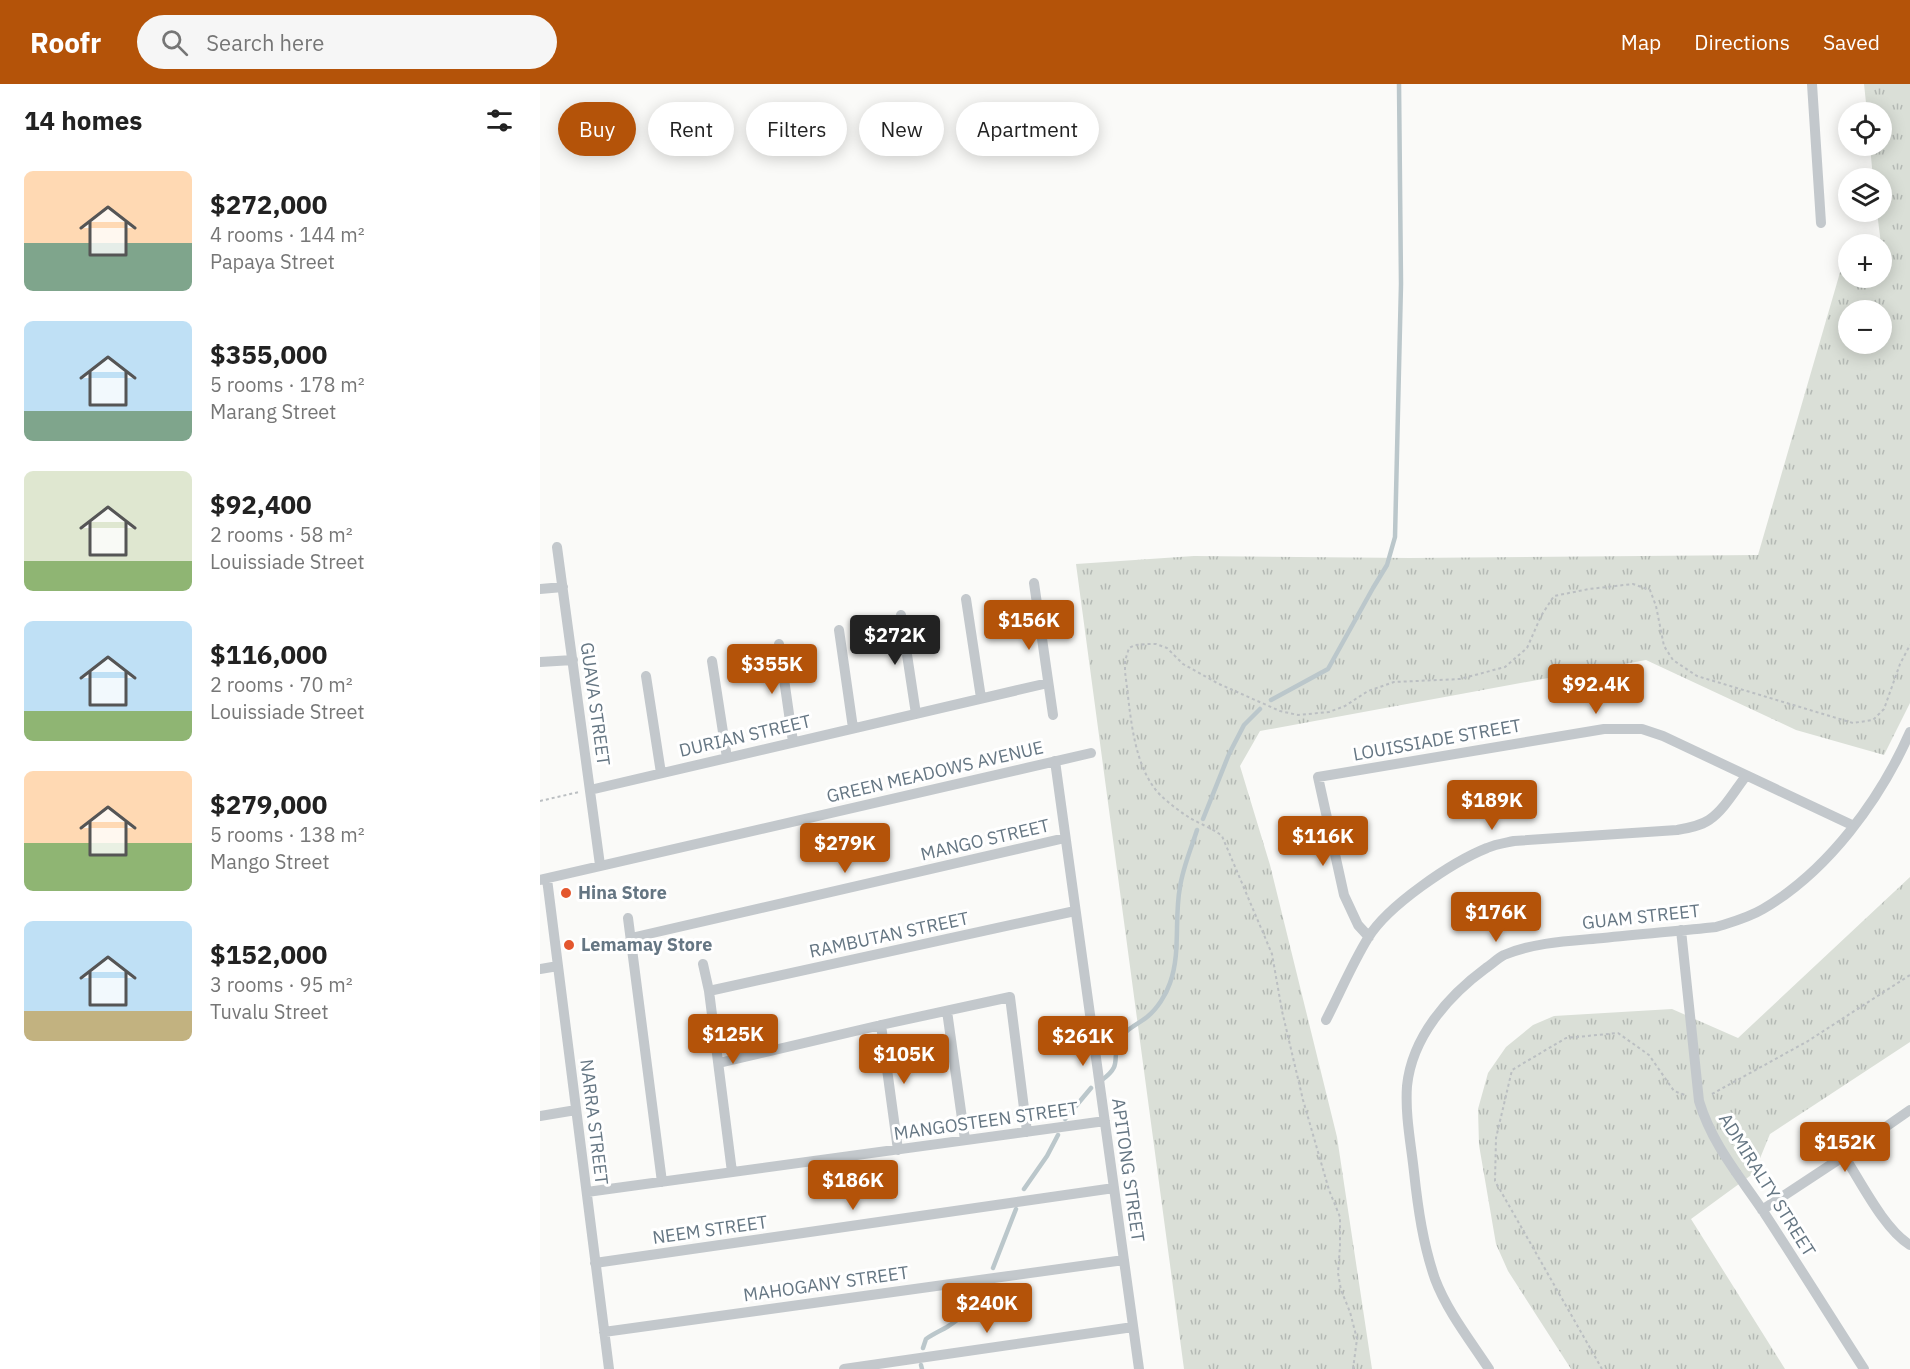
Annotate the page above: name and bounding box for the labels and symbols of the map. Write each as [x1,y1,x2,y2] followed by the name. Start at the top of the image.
[987,600,1071,651] pin: $156K
[853,615,937,666] pin: $272K
[575,641,616,767] street label: GUAVA STREET
[730,644,814,695] pin: $355K
[1547,664,1645,715] pin: $92.4K
[677,709,813,762] street label: DURIAN STREET
[1351,713,1523,766] street label: LOUISSIADE STREET
[824,735,1046,808] street label: GREEN MEADOWS AVENUE
[1450,780,1534,831] pin: $189K
[918,813,1052,866] street label: MANGO STREET
[1281,816,1365,867] pin: $116K
[803,823,887,874] pin: $279K
[578,881,667,904] place label: Hina Store
[559,886,573,900] marker: Hina Store
[1454,892,1538,943] pin: $176K
[1581,899,1701,934] street label: GUAM STREET
[807,906,971,963] street label: RAMBUTAN STREET
[581,933,712,956] place label: Lemamay Store
[562,938,576,952] marker: Lemamay Store
[691,1014,775,1065] pin: $125K
[1041,1016,1125,1067] pin: $261K
[862,1034,946,1085] pin: $105K
[575,1058,614,1186] street label: NARRA STREET
[892,1096,1080,1145] street label: MANGOSTEEN STREET
[1107,1097,1150,1243] street label: APITONG STREET
[1714,1109,1821,1261] street label: ADMIRALTY STREET
[1803,1122,1887,1173] pin: $152K
[811,1160,895,1211] pin: $186K
[651,1210,769,1249] street label: NEEM STREET
[742,1261,910,1306] street label: MAHOGANY STREET
[945,1283,1029,1334] pin: $240K

